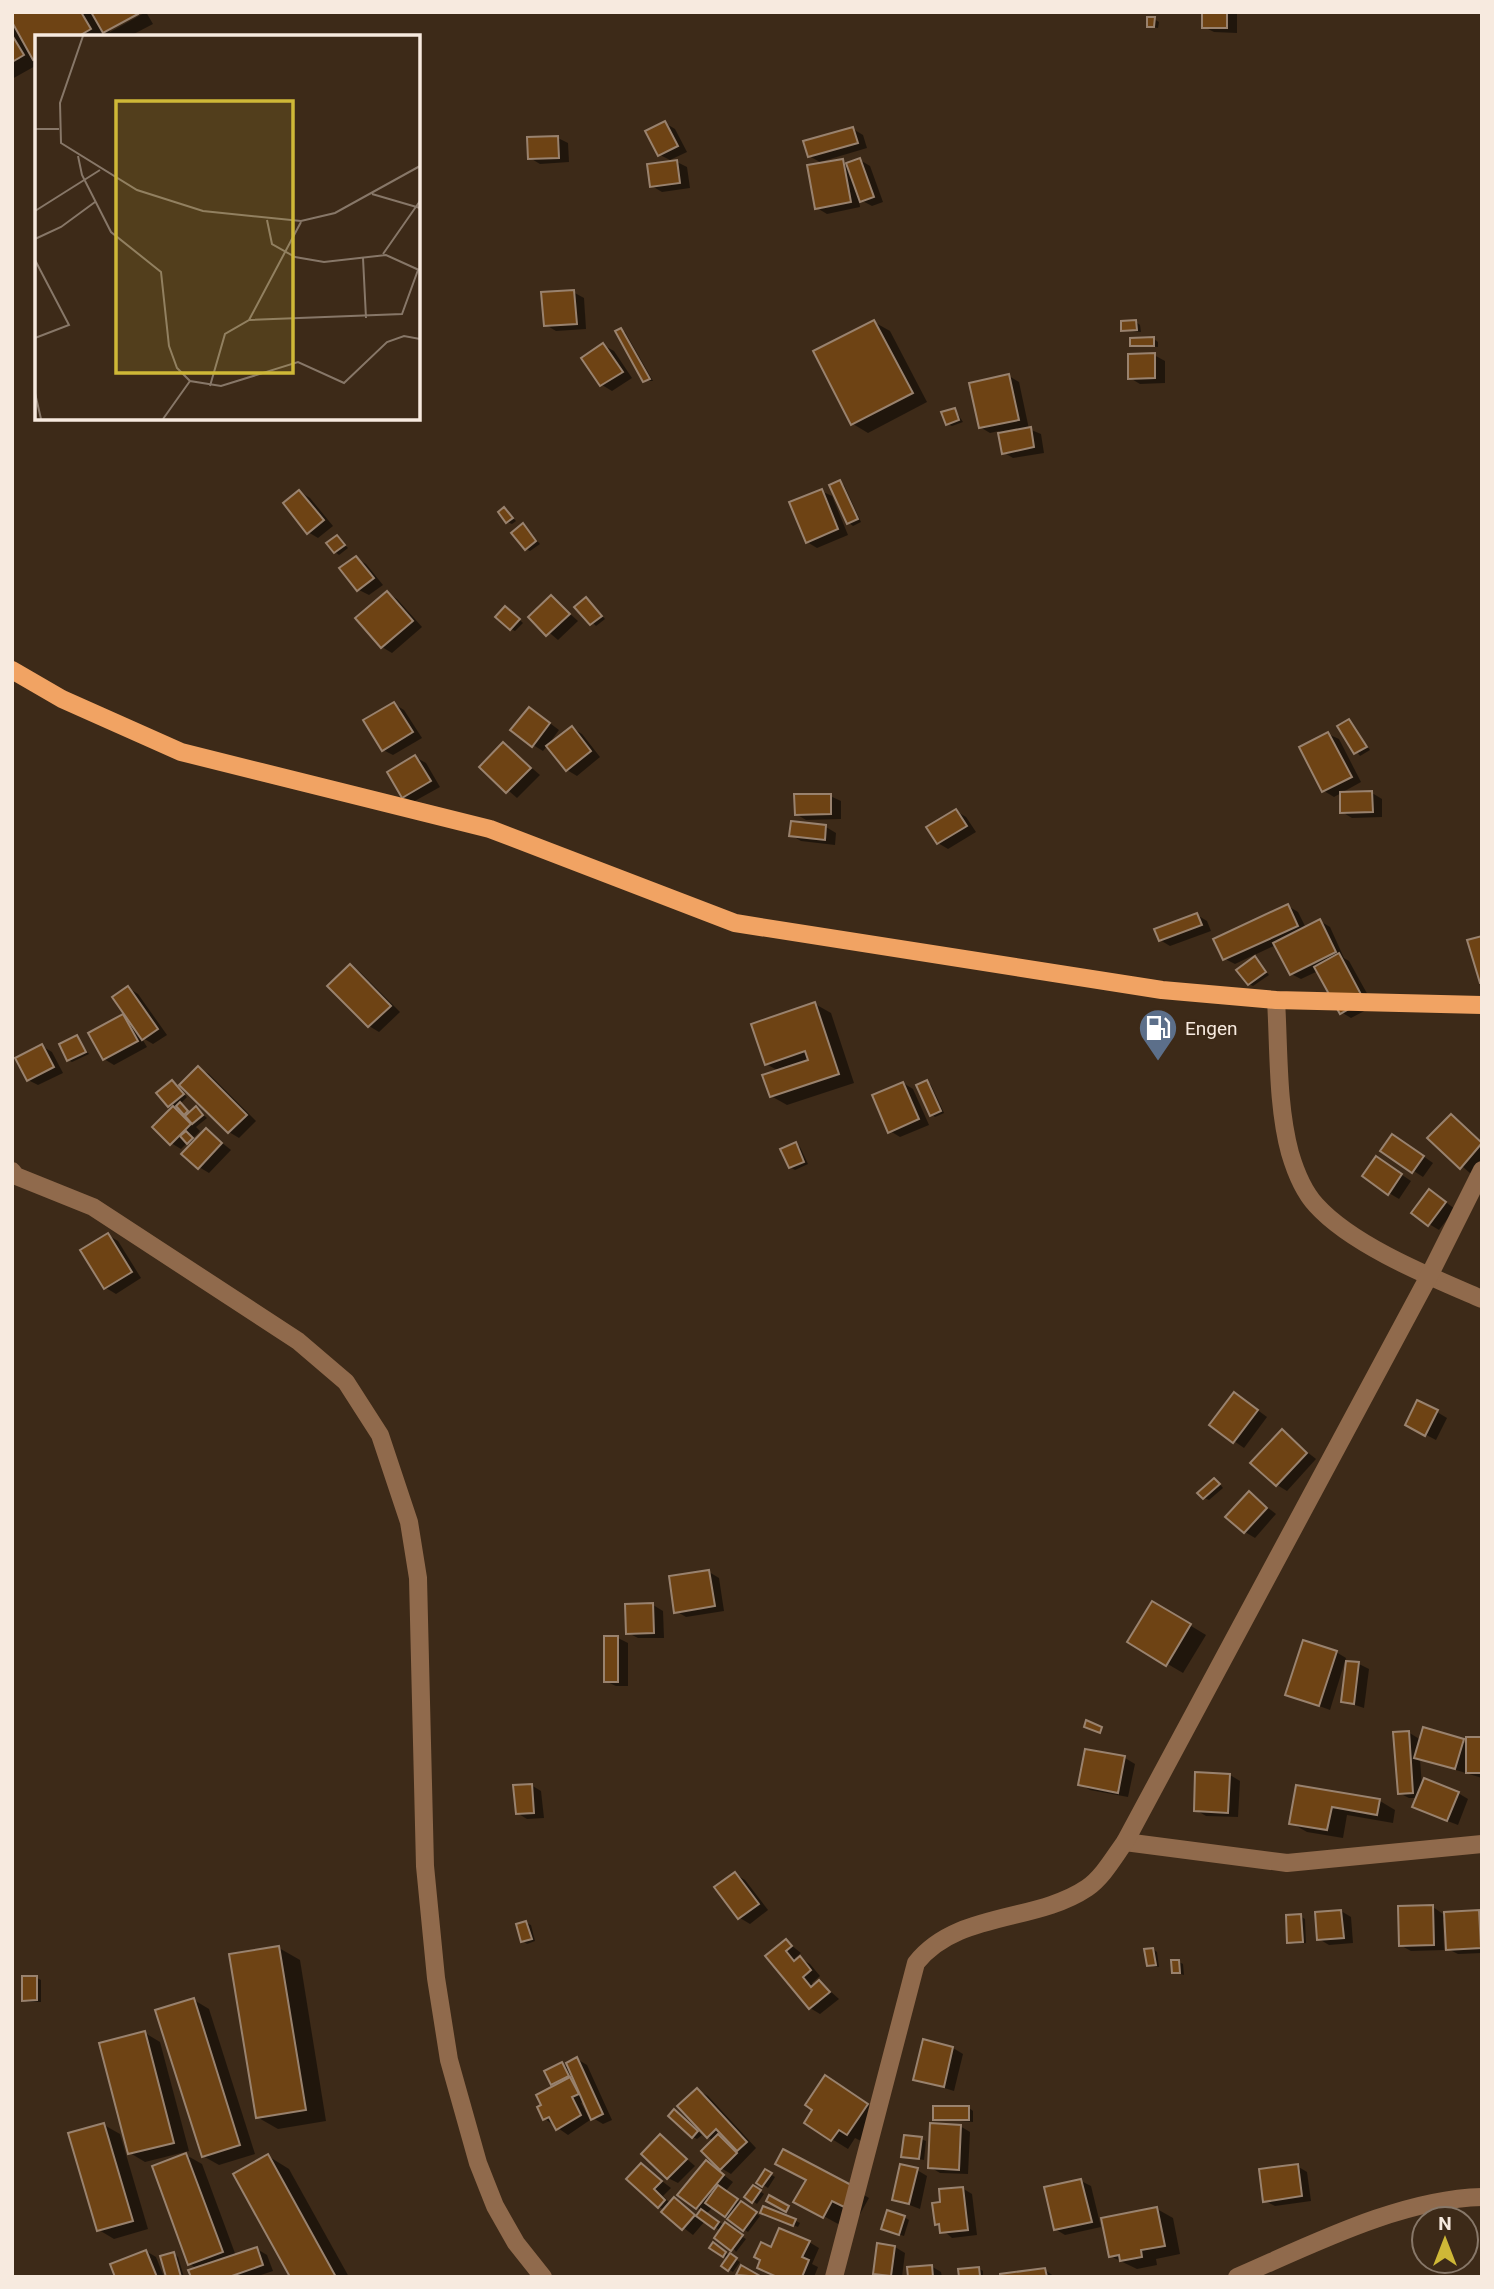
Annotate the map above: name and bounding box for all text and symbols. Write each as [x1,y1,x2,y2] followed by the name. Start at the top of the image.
[35,35,420,420] inset map
[1137,1007,1179,1062] fuel station icon: Engen
[1185,1017,1238,1040] place label: Engen
[1410,2205,1480,2275] north arrow
[1438,2212,1452,2235] text: N

